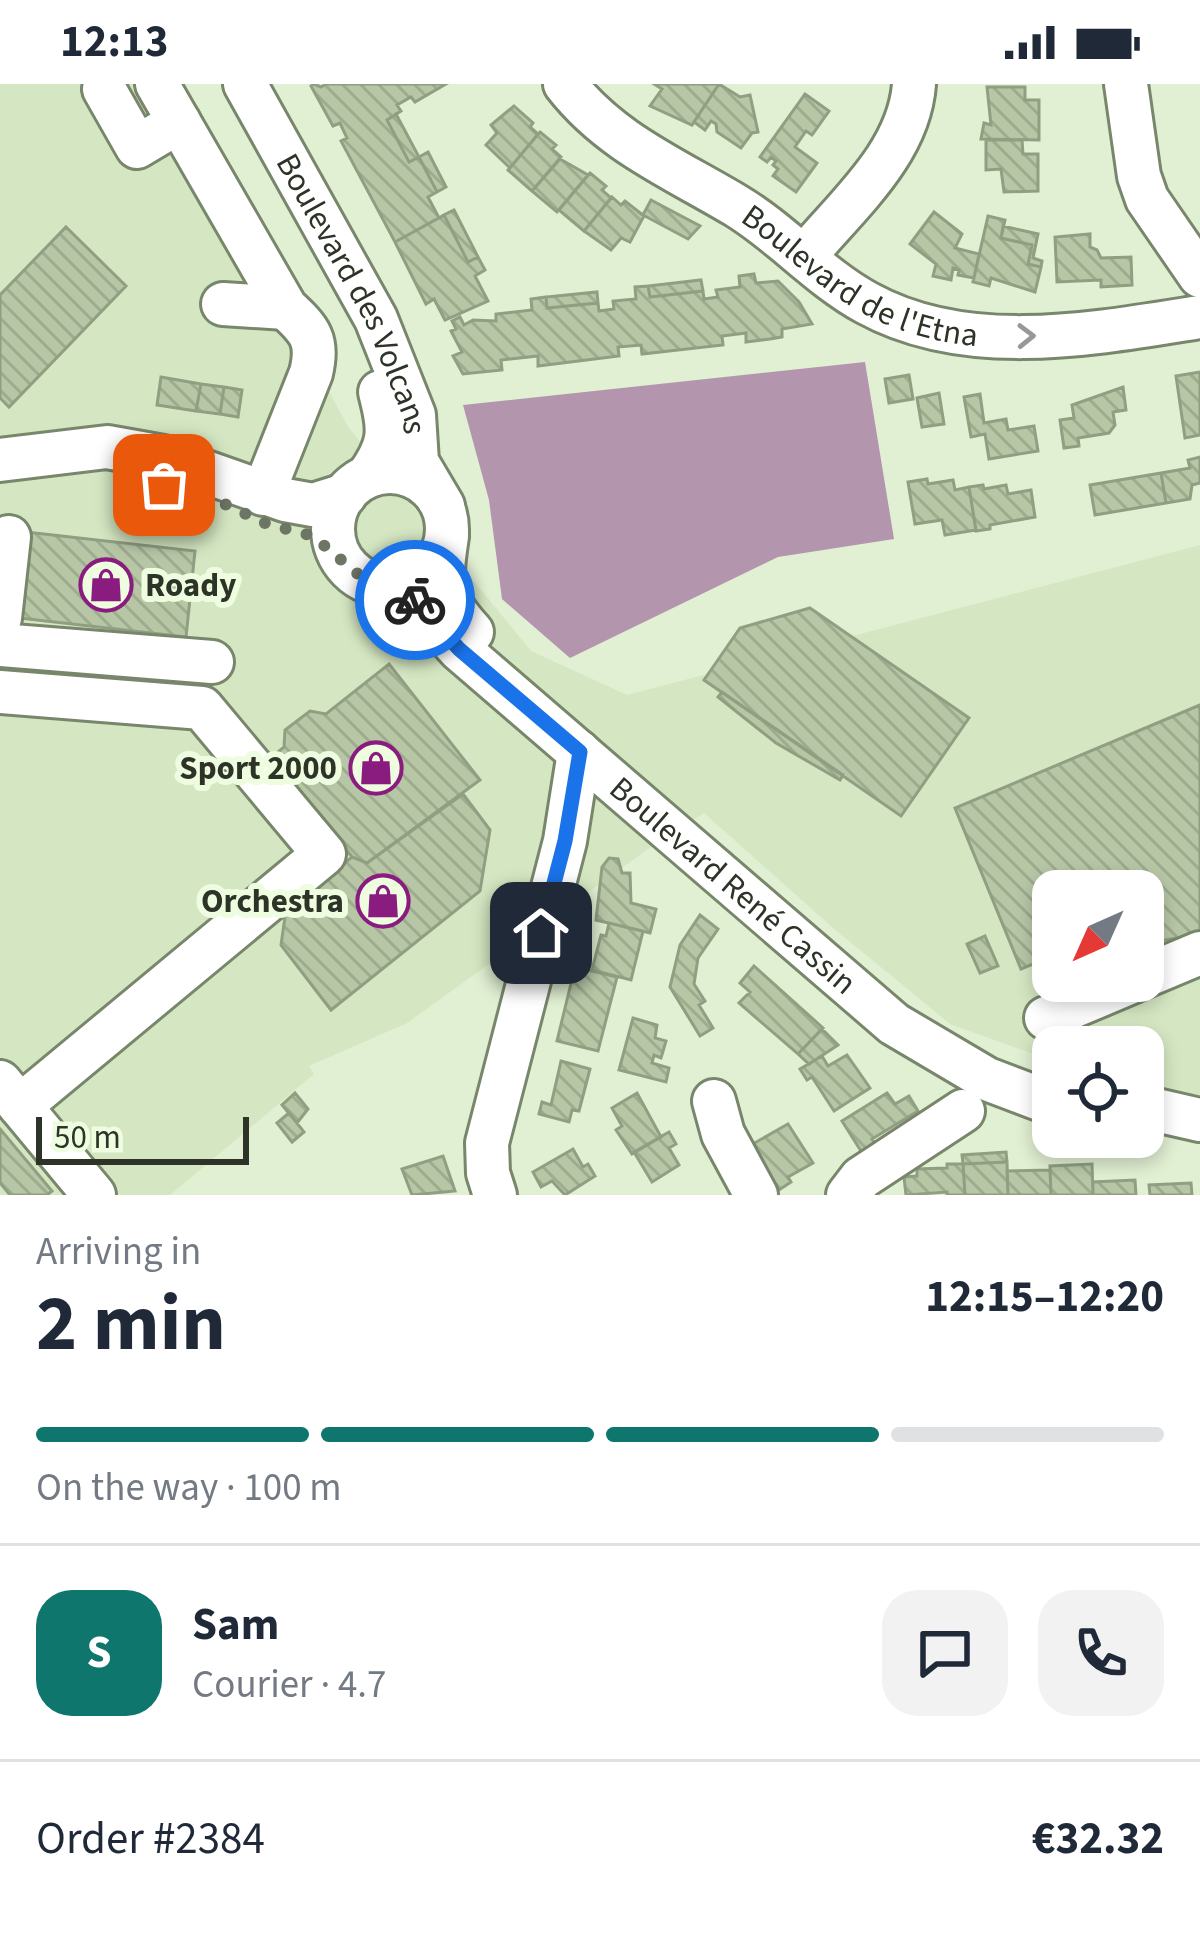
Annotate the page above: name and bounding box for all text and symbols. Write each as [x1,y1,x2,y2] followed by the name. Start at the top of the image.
[60,10,169,74] text: 12:13
[265,145,439,436] street label: Boulevard des Volcans
[732,193,981,359] street label: Boulevard de l'Etna
[1017,324,1036,350] one-way arrow
[113,434,215,536] pin
[131,452,197,518] icon: bag
[355,540,475,660] courier
[78,557,134,613] shop icon: Roady
[145,562,236,609] place label: Roady
[382,567,448,633] icon: bike
[348,740,404,796] shop icon: Sport 2000
[179,745,337,792] place label: Sport 2000
[599,765,867,1005] street label: Boulevard René Cassin
[1032,870,1164,1002] north arrow
[1032,870,1164,1158] map controls
[355,873,411,929] shop icon: Orchestra
[201,878,344,925] place label: Orchestra
[490,882,592,984] pin
[508,900,574,966] icon: home
[1032,1026,1164,1158] button: locate
[36,1111,249,1164] scale bar
[54,1114,121,1161] text: 50 m
[36,1224,201,1280] text: Arriving in
[925,1265,1164,1329] text: 12:15–12:20
[36,1269,226,1380] text: 2 min
[36,1460,342,1516] text: On the way · 100 m
[882,1590,1008,1716] button: chat
[1038,1590,1164,1716] button: phone
[192,1593,279,1657] text: Sam
[86,1621,112,1685] text: S
[192,1657,386,1713] text: Courier · 4.7
[36,1807,265,1871] text: Order #2384
[1032,1807,1164,1871] text: €32.32

